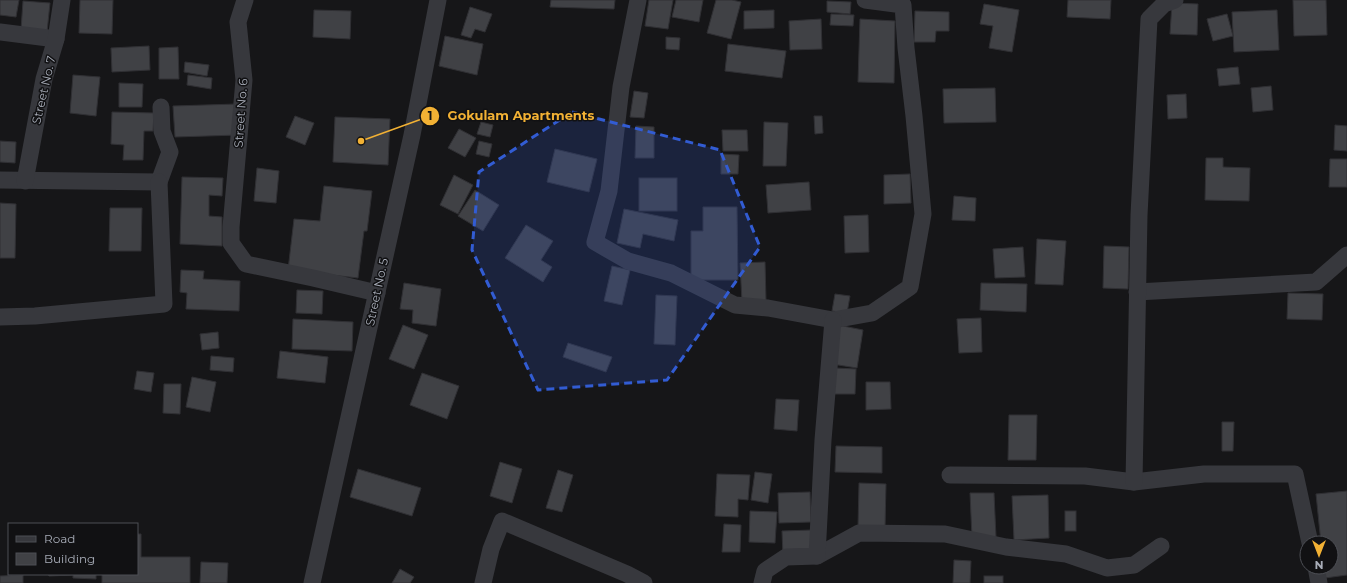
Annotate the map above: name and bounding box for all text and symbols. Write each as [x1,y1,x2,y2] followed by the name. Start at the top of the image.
[28,54,59,125] street label: Street No. 7
[231,78,250,148] street label: Street No. 6
[420,103,602,128] callout: Gokulam Apartments
[448,107,594,123] text: Gokulam Apartments
[428,108,432,123] text: 1
[362,256,391,327] street label: Street No. 5
[8,523,138,575] legend
[44,531,75,546] text: Road
[1299,535,1339,575] north arrow
[44,551,95,566] text: Building
[1315,558,1323,572] text: N

